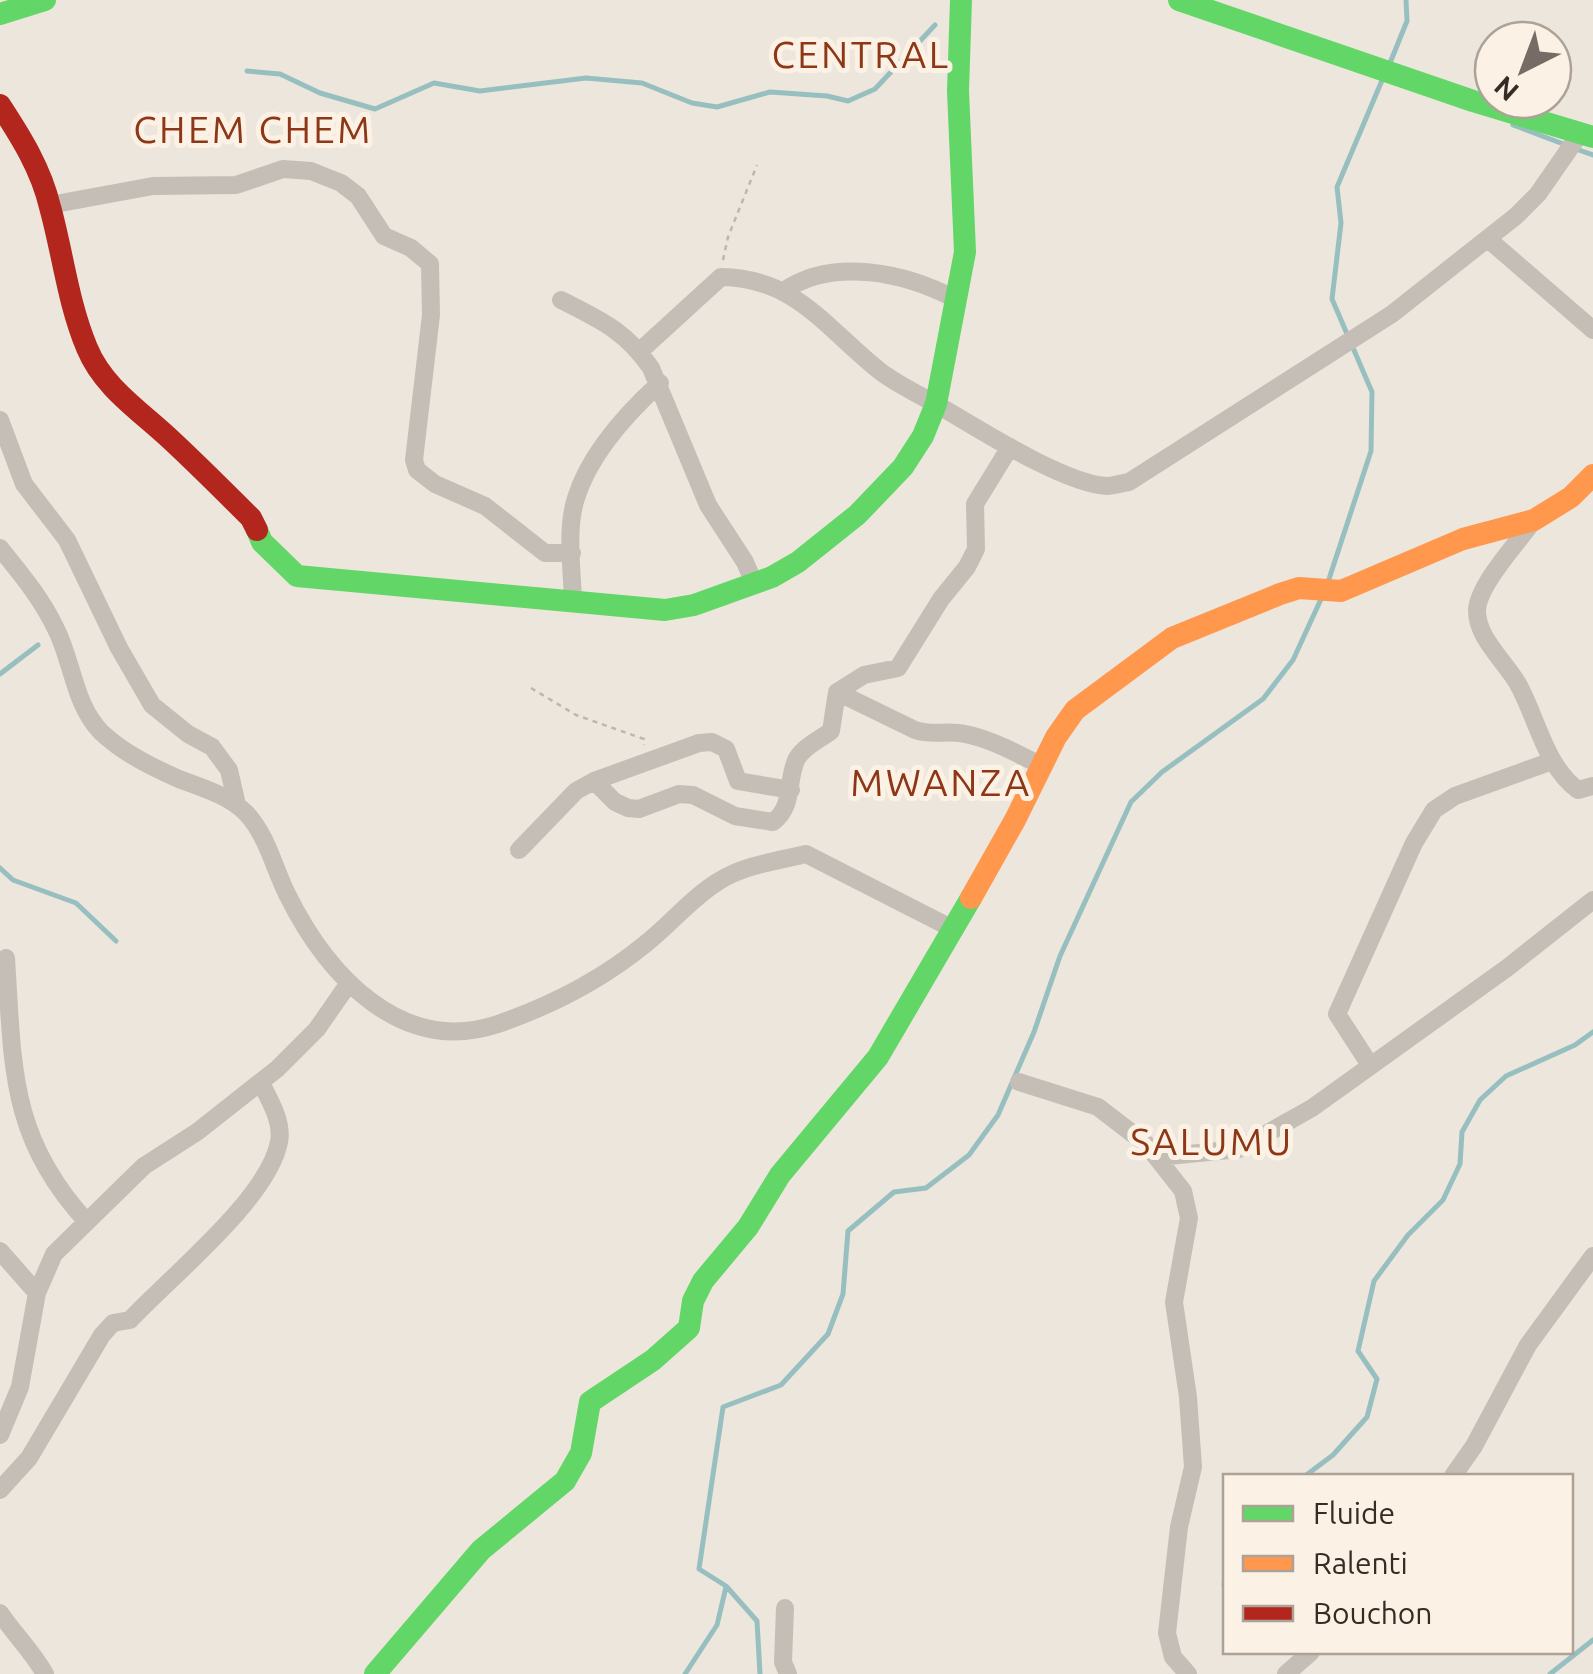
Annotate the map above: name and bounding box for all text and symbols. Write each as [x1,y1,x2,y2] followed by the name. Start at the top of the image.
[1473,20,1573,120] north arrow
[771,33,951,75] district label: CENTRAL
[1488,70,1524,107] text: N
[133,108,373,150] district label: CHEM CHEM
[850,761,1032,803] district label: MWANZA
[1130,1120,1294,1162] district label: SALUMU
[1223,1474,1573,1654] legend
[1313,1496,1395,1530] text: Fluide
[1313,1546,1408,1580] text: Ralenti
[1313,1596,1433,1630] text: Bouchon

